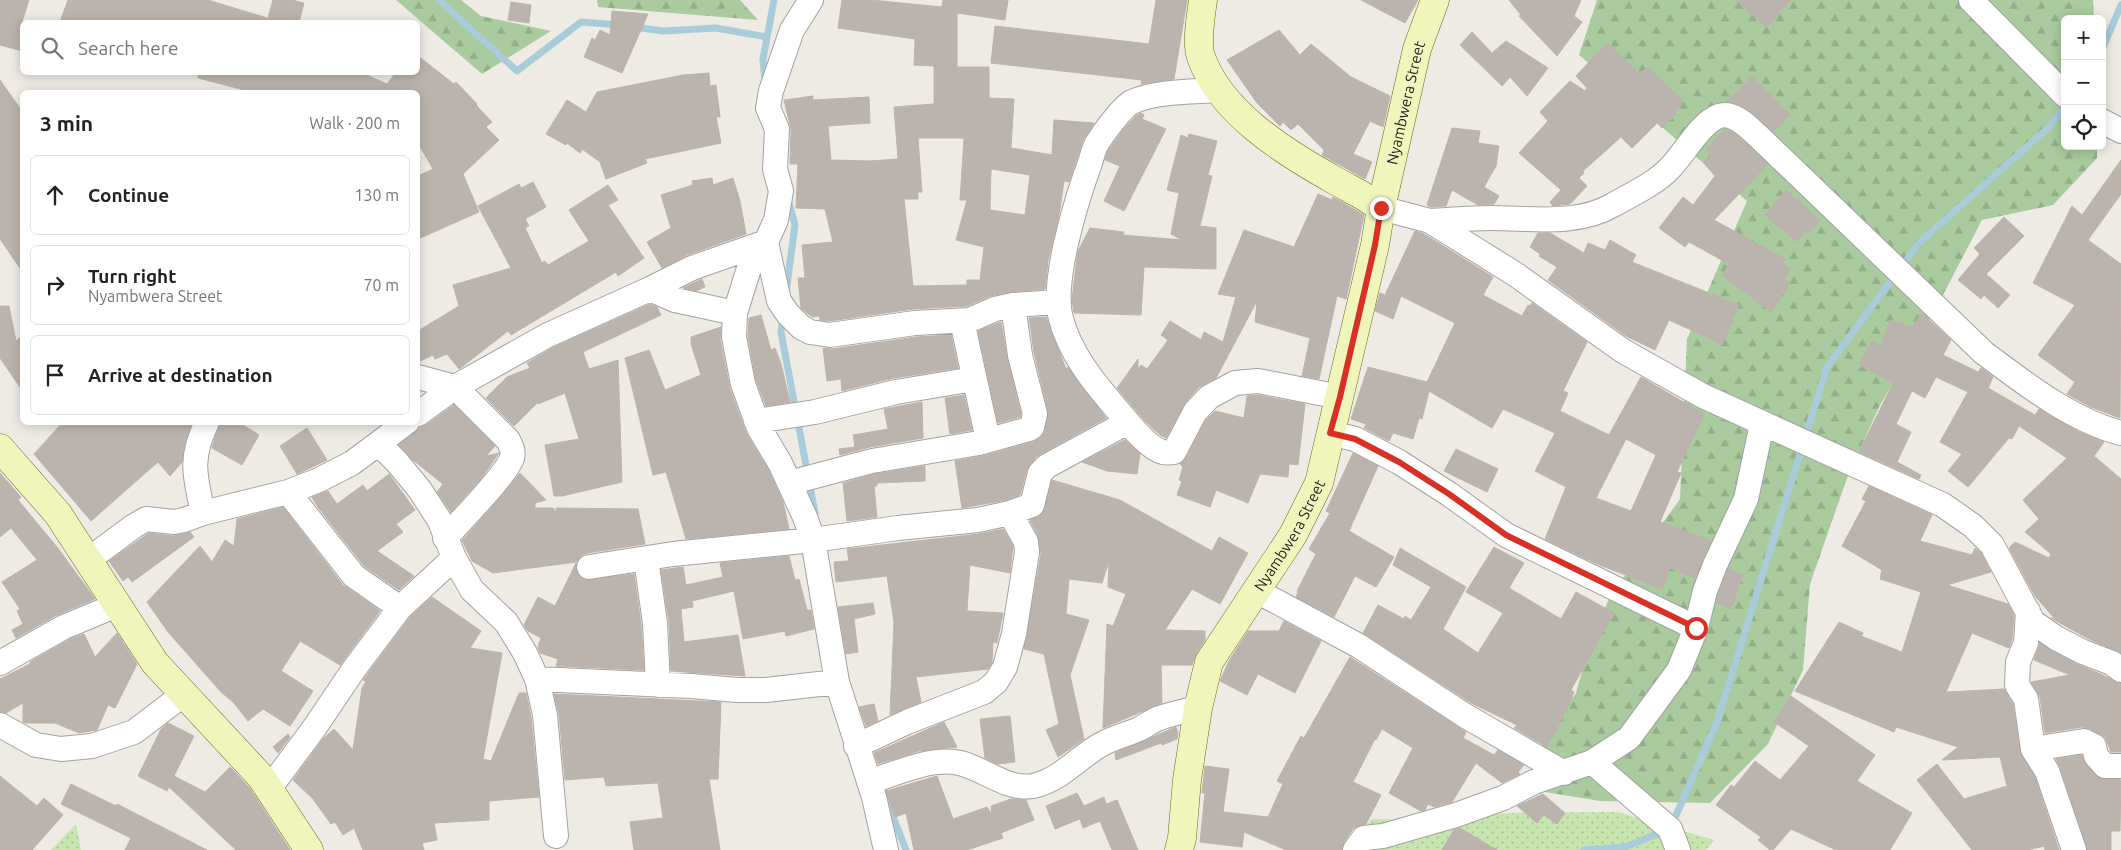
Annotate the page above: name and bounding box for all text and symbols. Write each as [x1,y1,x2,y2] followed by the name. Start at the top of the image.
[2061,15,2106,150] map controls
[2061,15,2106,60] button: +
[20,20,420,75] search box
[38,34,66,62] icon: search
[78,37,178,59] text: Search here
[1383,38,1428,166] street label: Nyambwera Street
[2061,60,2106,105] button: −
[2061,105,2106,150] button: locate
[40,111,93,135] text: 3 min
[309,114,400,132] text: Walk · 200 m
[41,181,69,209] icon: ahead
[88,184,169,206] text: Continue
[354,186,399,204] text: 130 m
[1370,197,1393,220] route end
[88,265,176,287] text: Turn right
[41,271,69,299] icon: right
[363,276,399,294] text: 70 m
[88,287,222,305] text: Nyambwera Street
[41,361,69,389] icon: arrive
[88,364,273,386] text: Arrive at destination
[1250,477,1328,594] street label: Nyambwera Street
[1685,617,1708,640] route start

